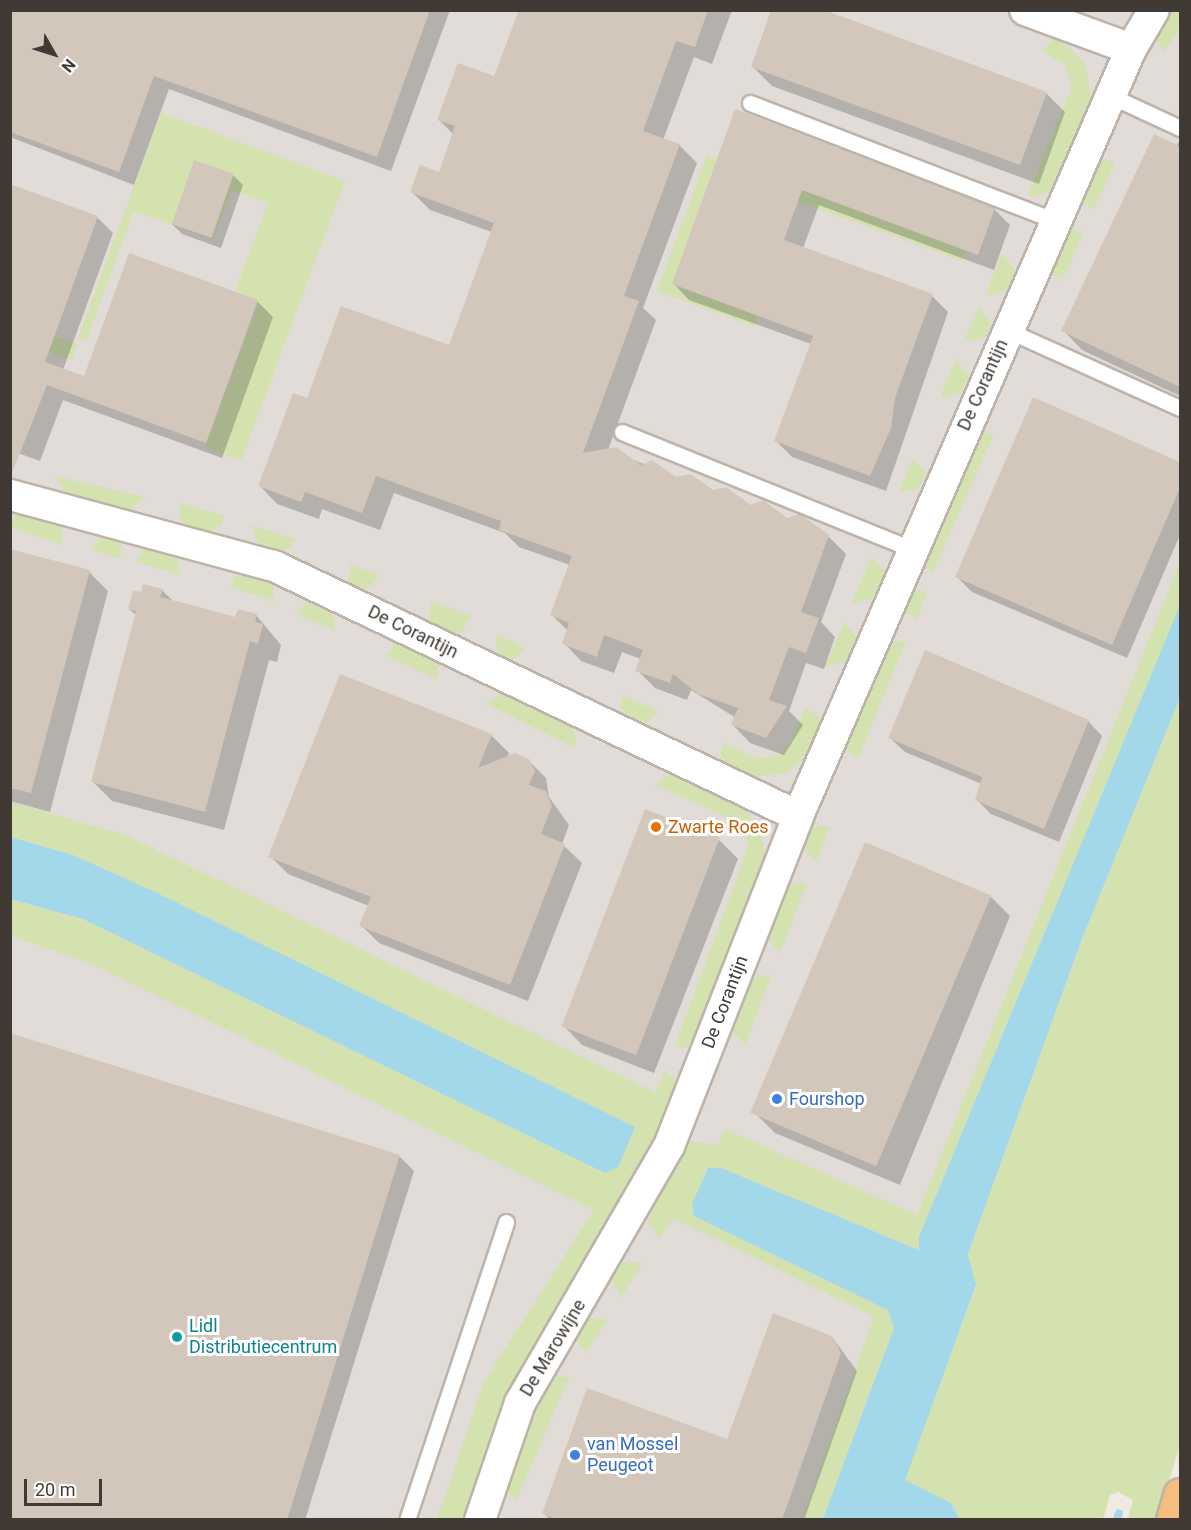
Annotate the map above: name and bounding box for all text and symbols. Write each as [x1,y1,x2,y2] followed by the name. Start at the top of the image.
[24,24,84,84] north arrow
[57,55,79,76] text: N
[953,336,1013,434] street label: De Corantijn
[364,601,462,663] street label: De Corantijn
[668,816,768,838] place label: Zwarte Roes
[649,820,663,834] marker: Zwarte Roes
[697,952,753,1052] street label: De Corantijn
[789,1088,865,1110] place label: Fourshop
[770,1092,784,1106] marker: Fourshop
[516,1296,590,1400] street label: De Marowijne
[189,1316,337,1358] place label: Lidl Distributiecentrum
[170,1330,184,1344] marker: Lidl Distributiecentrum
[587,1434,678,1476] place label: van Mossel Peugeot
[568,1448,582,1462] marker: van Mossel Peugeot
[27,1467,105,1505] scale bar
[35,1479,75,1500] text: 20 m

